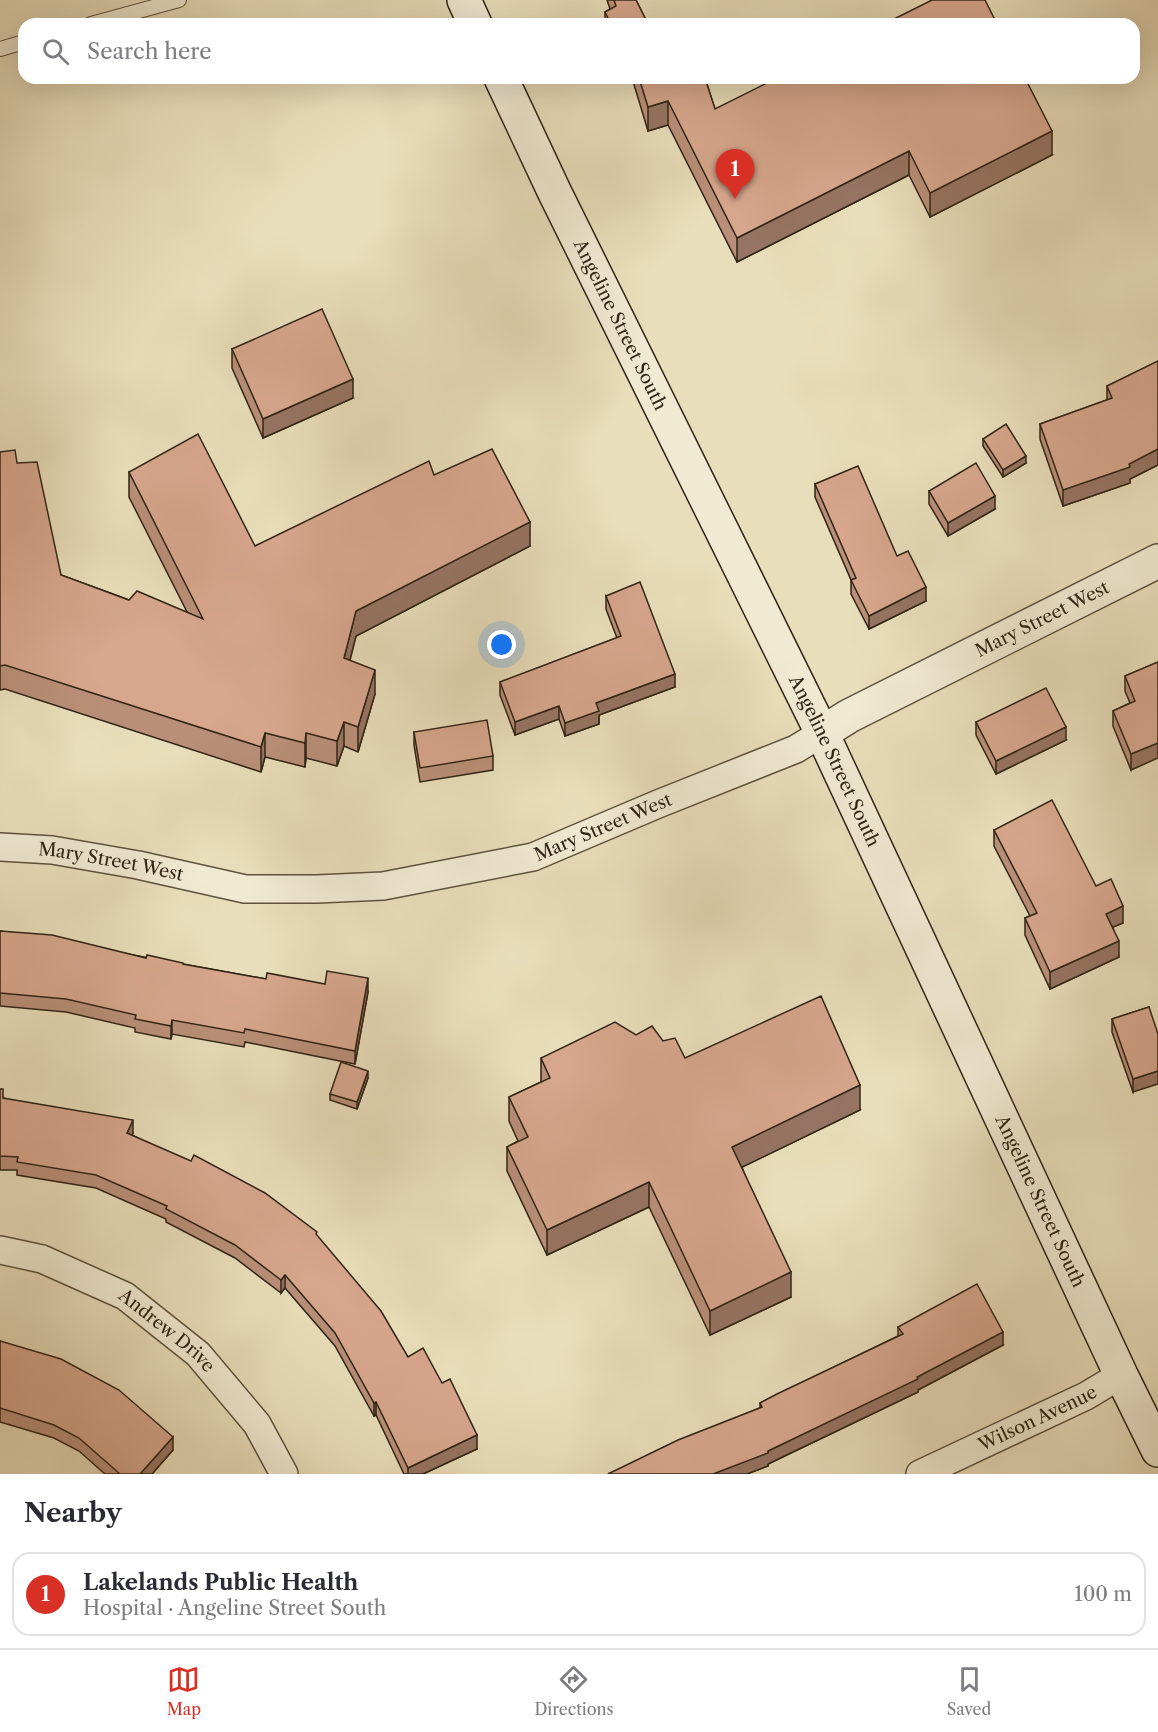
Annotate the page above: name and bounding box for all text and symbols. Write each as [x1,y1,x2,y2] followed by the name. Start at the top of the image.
[18,18,1140,84] search box
[39,35,72,68] icon: search
[87,38,212,65] text: Search here
[716,150,754,199] pin: 1
[568,235,672,414] street label: Angeline Street South
[972,576,1113,662] street label: Mary Street West
[487,630,516,659] your location
[784,670,884,850] street label: Angeline Street South
[531,788,676,866] street label: Mary Street West
[38,838,186,886] street label: Mary Street West
[990,1111,1090,1291] street label: Angeline Street South
[113,1284,219,1377] street label: Andrew Drive
[974,1381,1101,1456] street label: Wilson Avenue
[24,1497,122,1529] text: Nearby
[83,1569,358,1596] text: Lakelands Public Health
[41,1582,50,1606] text: 1
[1074,1582,1132,1606] text: 100 m
[83,1596,386,1620] text: Hospital · Angeline Street South
[167,1663,201,1719] tab: Map
[534,1663,613,1719] tab: Directions
[947,1663,991,1719] tab: Saved

